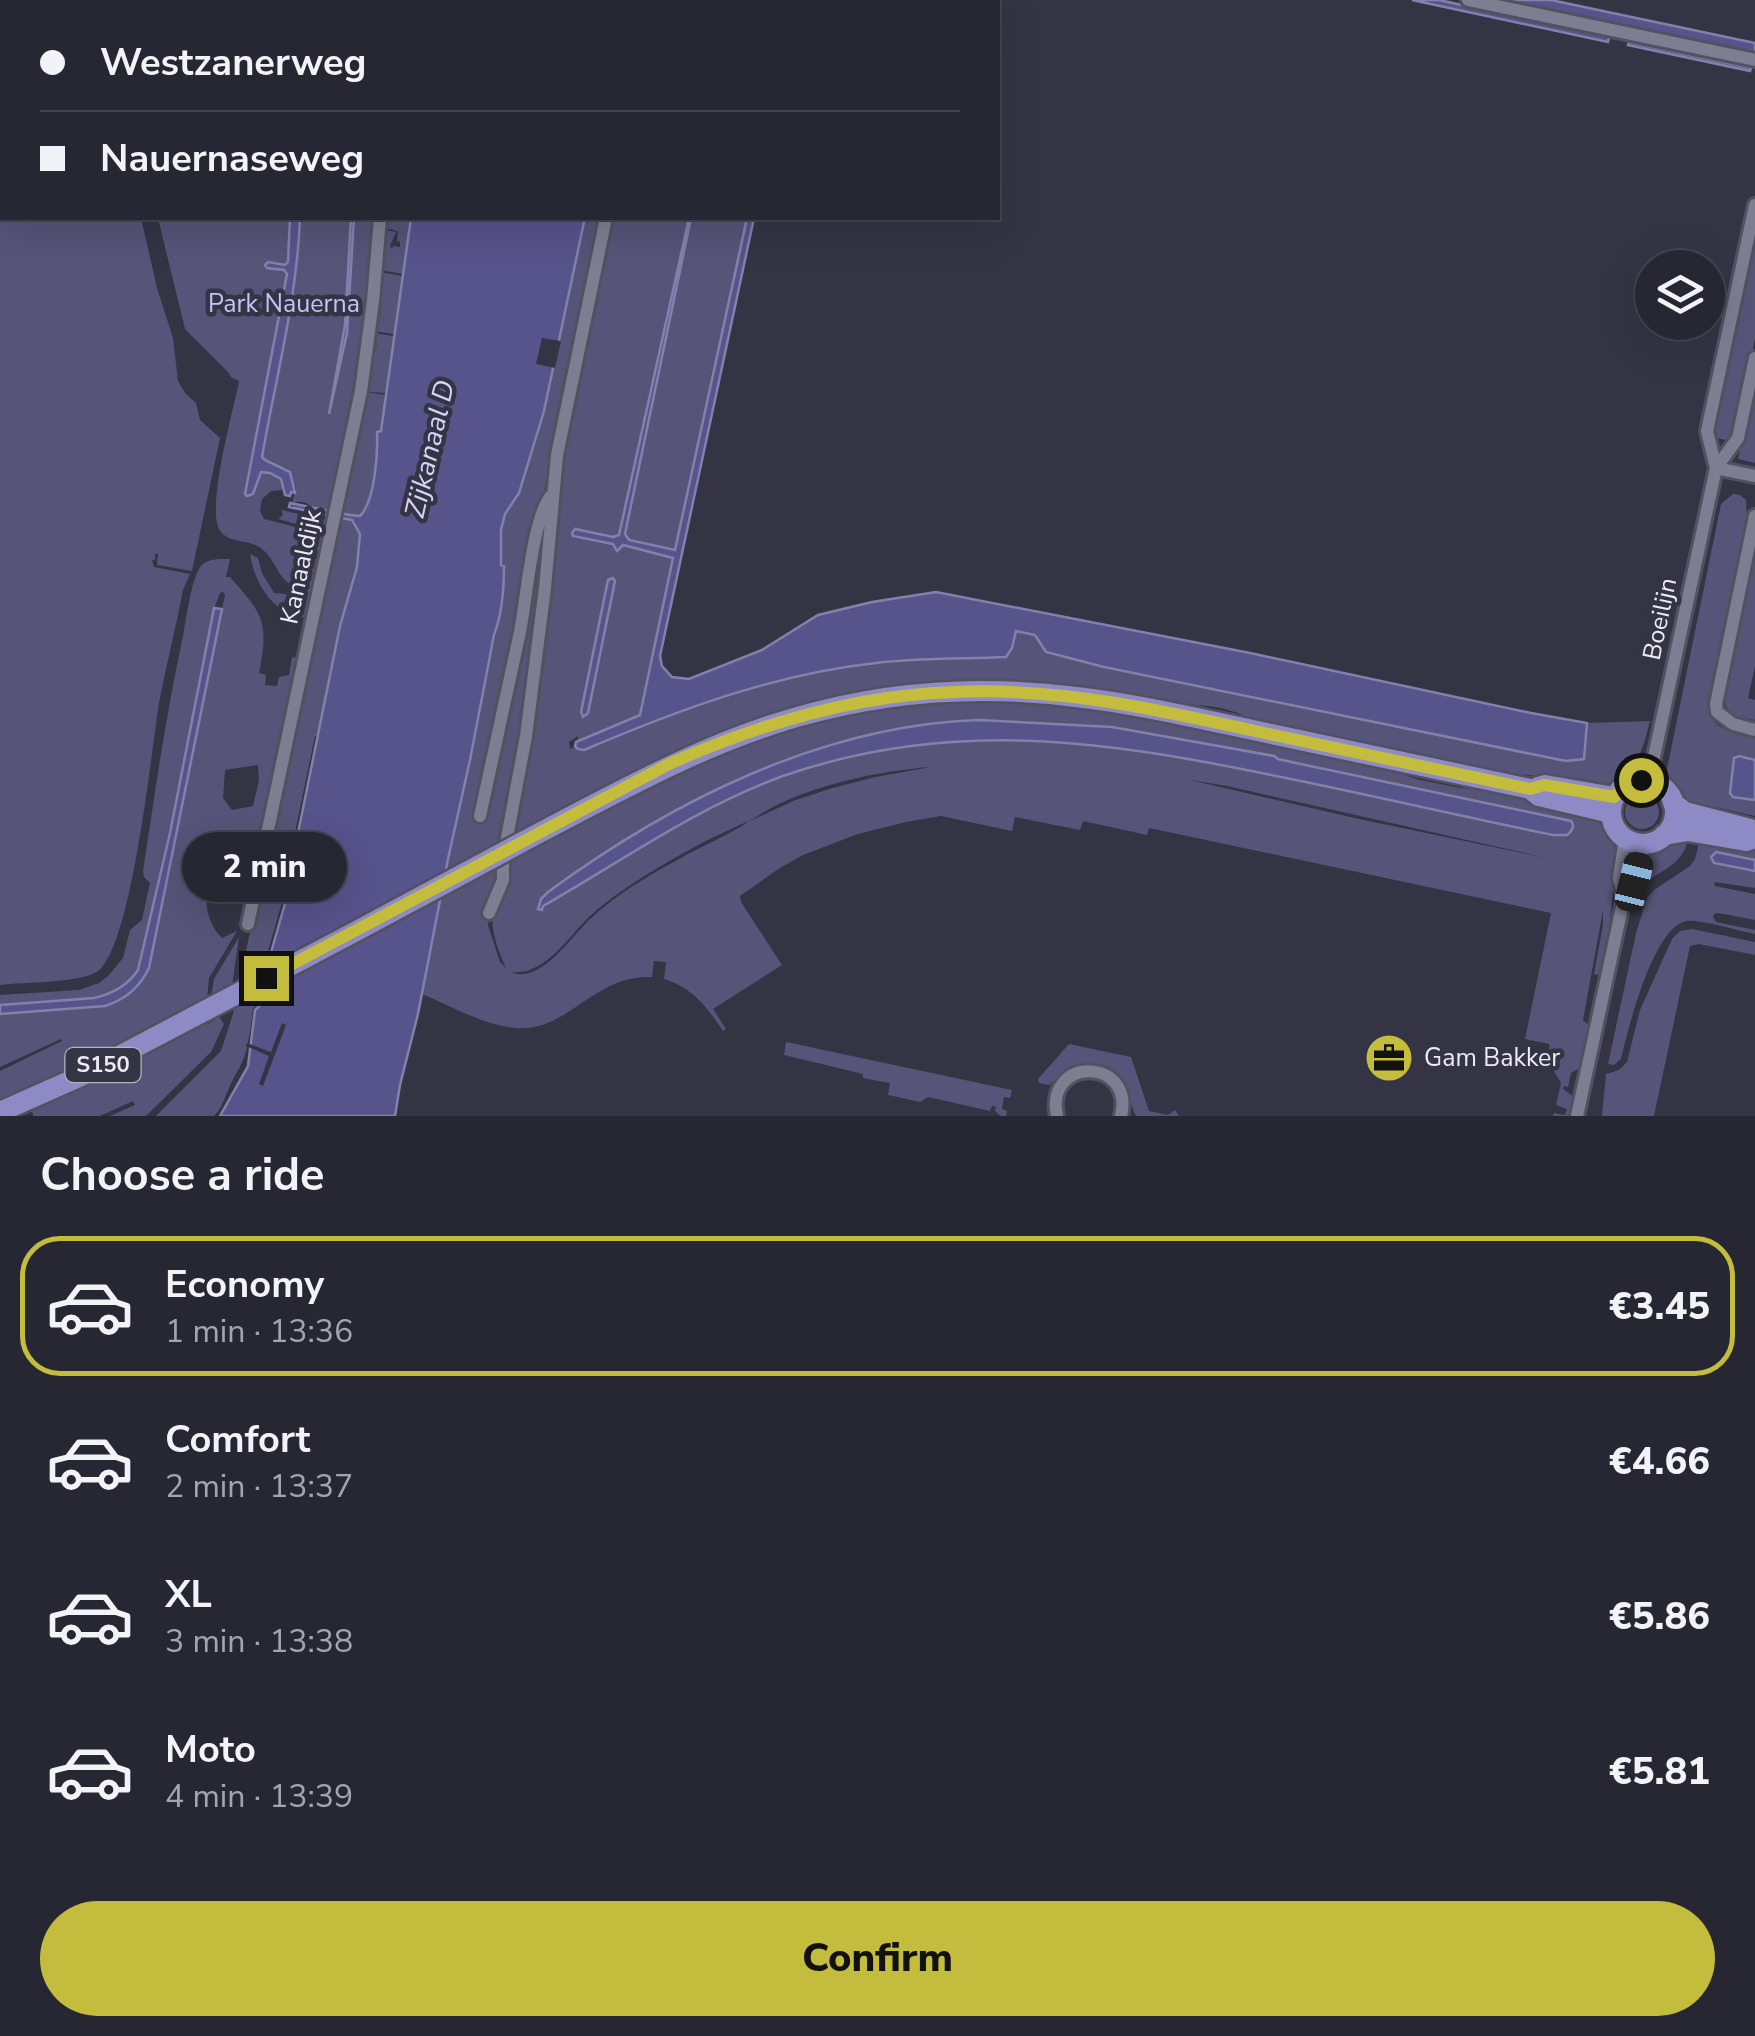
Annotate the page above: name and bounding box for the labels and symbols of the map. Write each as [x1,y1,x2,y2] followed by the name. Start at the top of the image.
[208,287,360,321] park label: Park Nauerna
[396,376,464,522] water label: Zijkanaal D
[272,506,330,627] street label: Kanaaldijk
[1635,575,1685,663] street label: Boeilijn
[1619,758,1664,803] route start
[184,833,348,903] callout: 2 min
[1612,849,1656,915] car
[244,956,289,1001] route end
[1363,1032,1415,1084] office icon: Gam Bakker
[1424,1041,1560,1075] place label: Gam Bakker
[66,1048,140,1082] road number: S150

